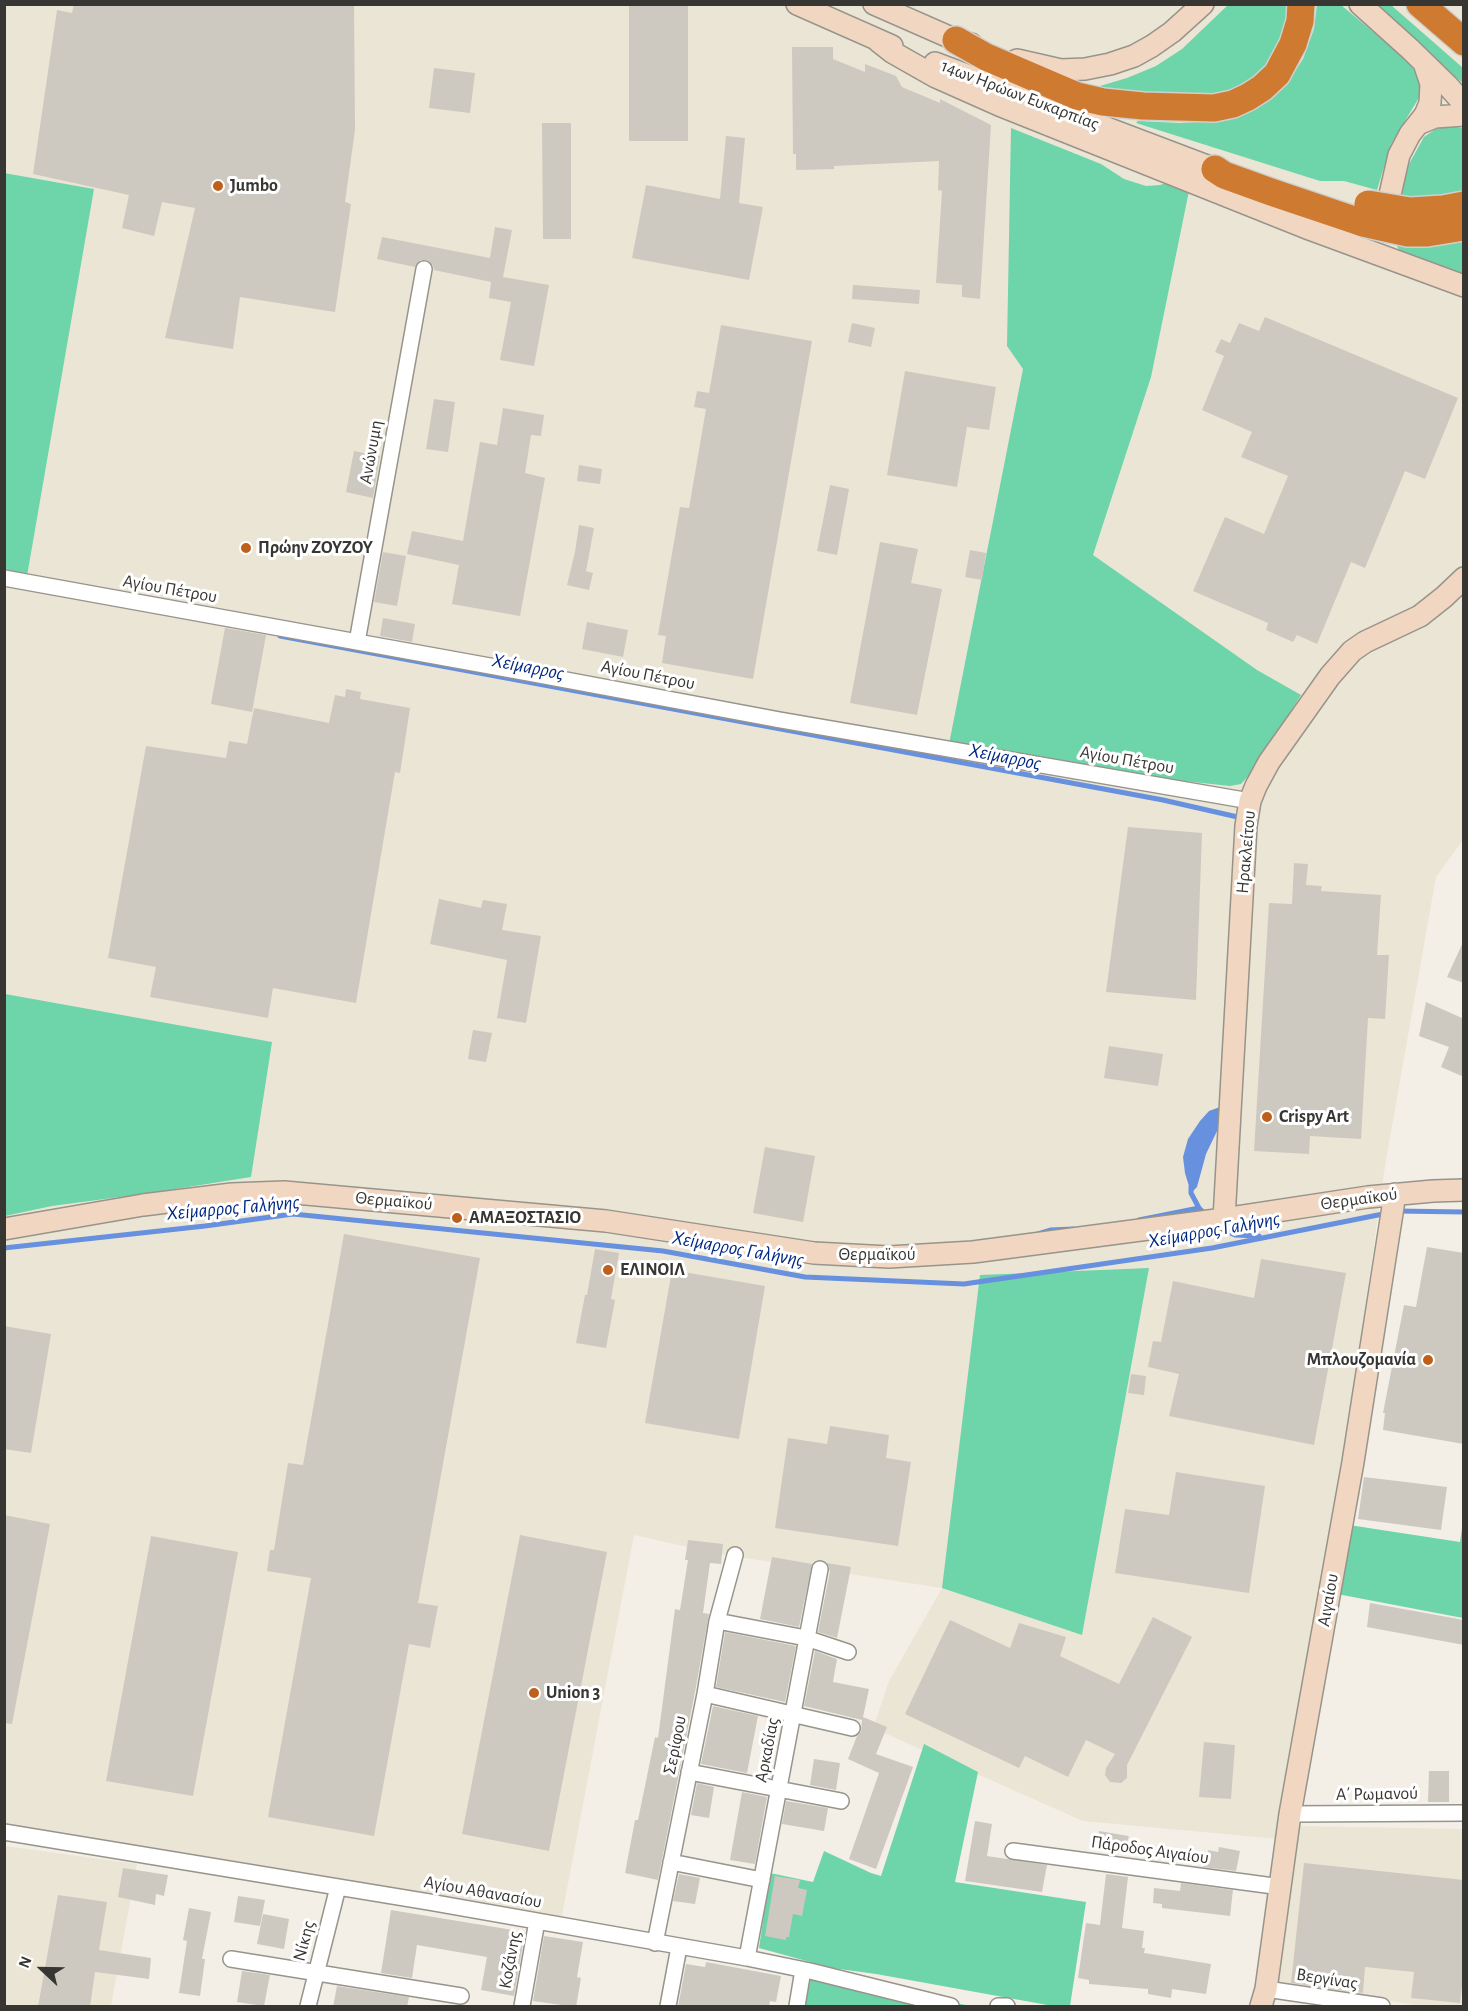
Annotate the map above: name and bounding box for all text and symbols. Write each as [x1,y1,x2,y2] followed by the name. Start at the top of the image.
[938,55,1102,135] street label: 14ων Ηρώων Ευκαρπίας
[230,175,278,197] place label: Jumbo
[211,179,225,193] marker: Jumbo
[355,418,387,486] street label: Ανώνυμη
[258,537,373,559] place label: Πρώην ΖΟΥΖΟΥ
[239,541,253,555] marker: Πρώην ΖΟΥΖΟΥ
[121,570,219,608] street label: Αγίου Πέτρου
[490,648,566,686] water label: Χείμαρρος
[599,655,697,695] street label: Αγίου Πέτρου
[967,738,1043,776] water label: Χείμαρρος
[1078,741,1176,779] street label: Αγίου Πέτρου
[1232,810,1260,894] street label: Ηρακλείτου
[1279,1106,1349,1128] place label: Crispy Art
[1260,1110,1274,1124] marker: Crispy Art
[1319,1183,1399,1215] street label: Θερμαϊκού
[355,1187,433,1215] street label: Θερμαϊκού
[166,1190,300,1226] water label: Χείμαρρος Γαλήνης
[469,1207,581,1229] place label: ΑΜΑΞΟΣΤΑΣΙΟ
[1146,1207,1282,1253] water label: Χείμαρρος Γαλήνης
[450,1211,464,1225] marker: ΑΜΑΞΟΣΤΑΣΙΟ
[670,1226,806,1272] water label: Χείμαρρος Γαλήνης
[838,1244,916,1266] street label: Θερμαϊκού
[620,1259,685,1281] place label: ΕΛΙΝΟΙΛ
[601,1263,615,1277] marker: ΕΛΙΝΟΙΛ
[1307,1349,1416,1371] place label: Μπλουζομανία
[1421,1353,1435,1367] marker: Μπλουζομανία
[1313,1572,1343,1628] street label: Αιγαίου
[546,1682,600,1704] place label: Union 3
[527,1686,541,1700] marker: Union 3
[659,1714,691,1776] street label: Σερίφου
[750,1716,784,1784] street label: Αρκαδίας
[1336,1782,1418,1806] street label: Α΄ Ρωμανού
[1090,1831,1210,1869] street label: Πάροδος Αιγαίου
[422,1871,544,1913] street label: Αγίου Αθανασίου
[288,1918,320,1964] street label: Νίκης
[494,1930,526,1990] street label: Κοζάνης
[12,1939,72,1999] north arrow
[16,1954,35,1970] text: N
[1295,1964,1359,1994] street label: Βεργίνας

